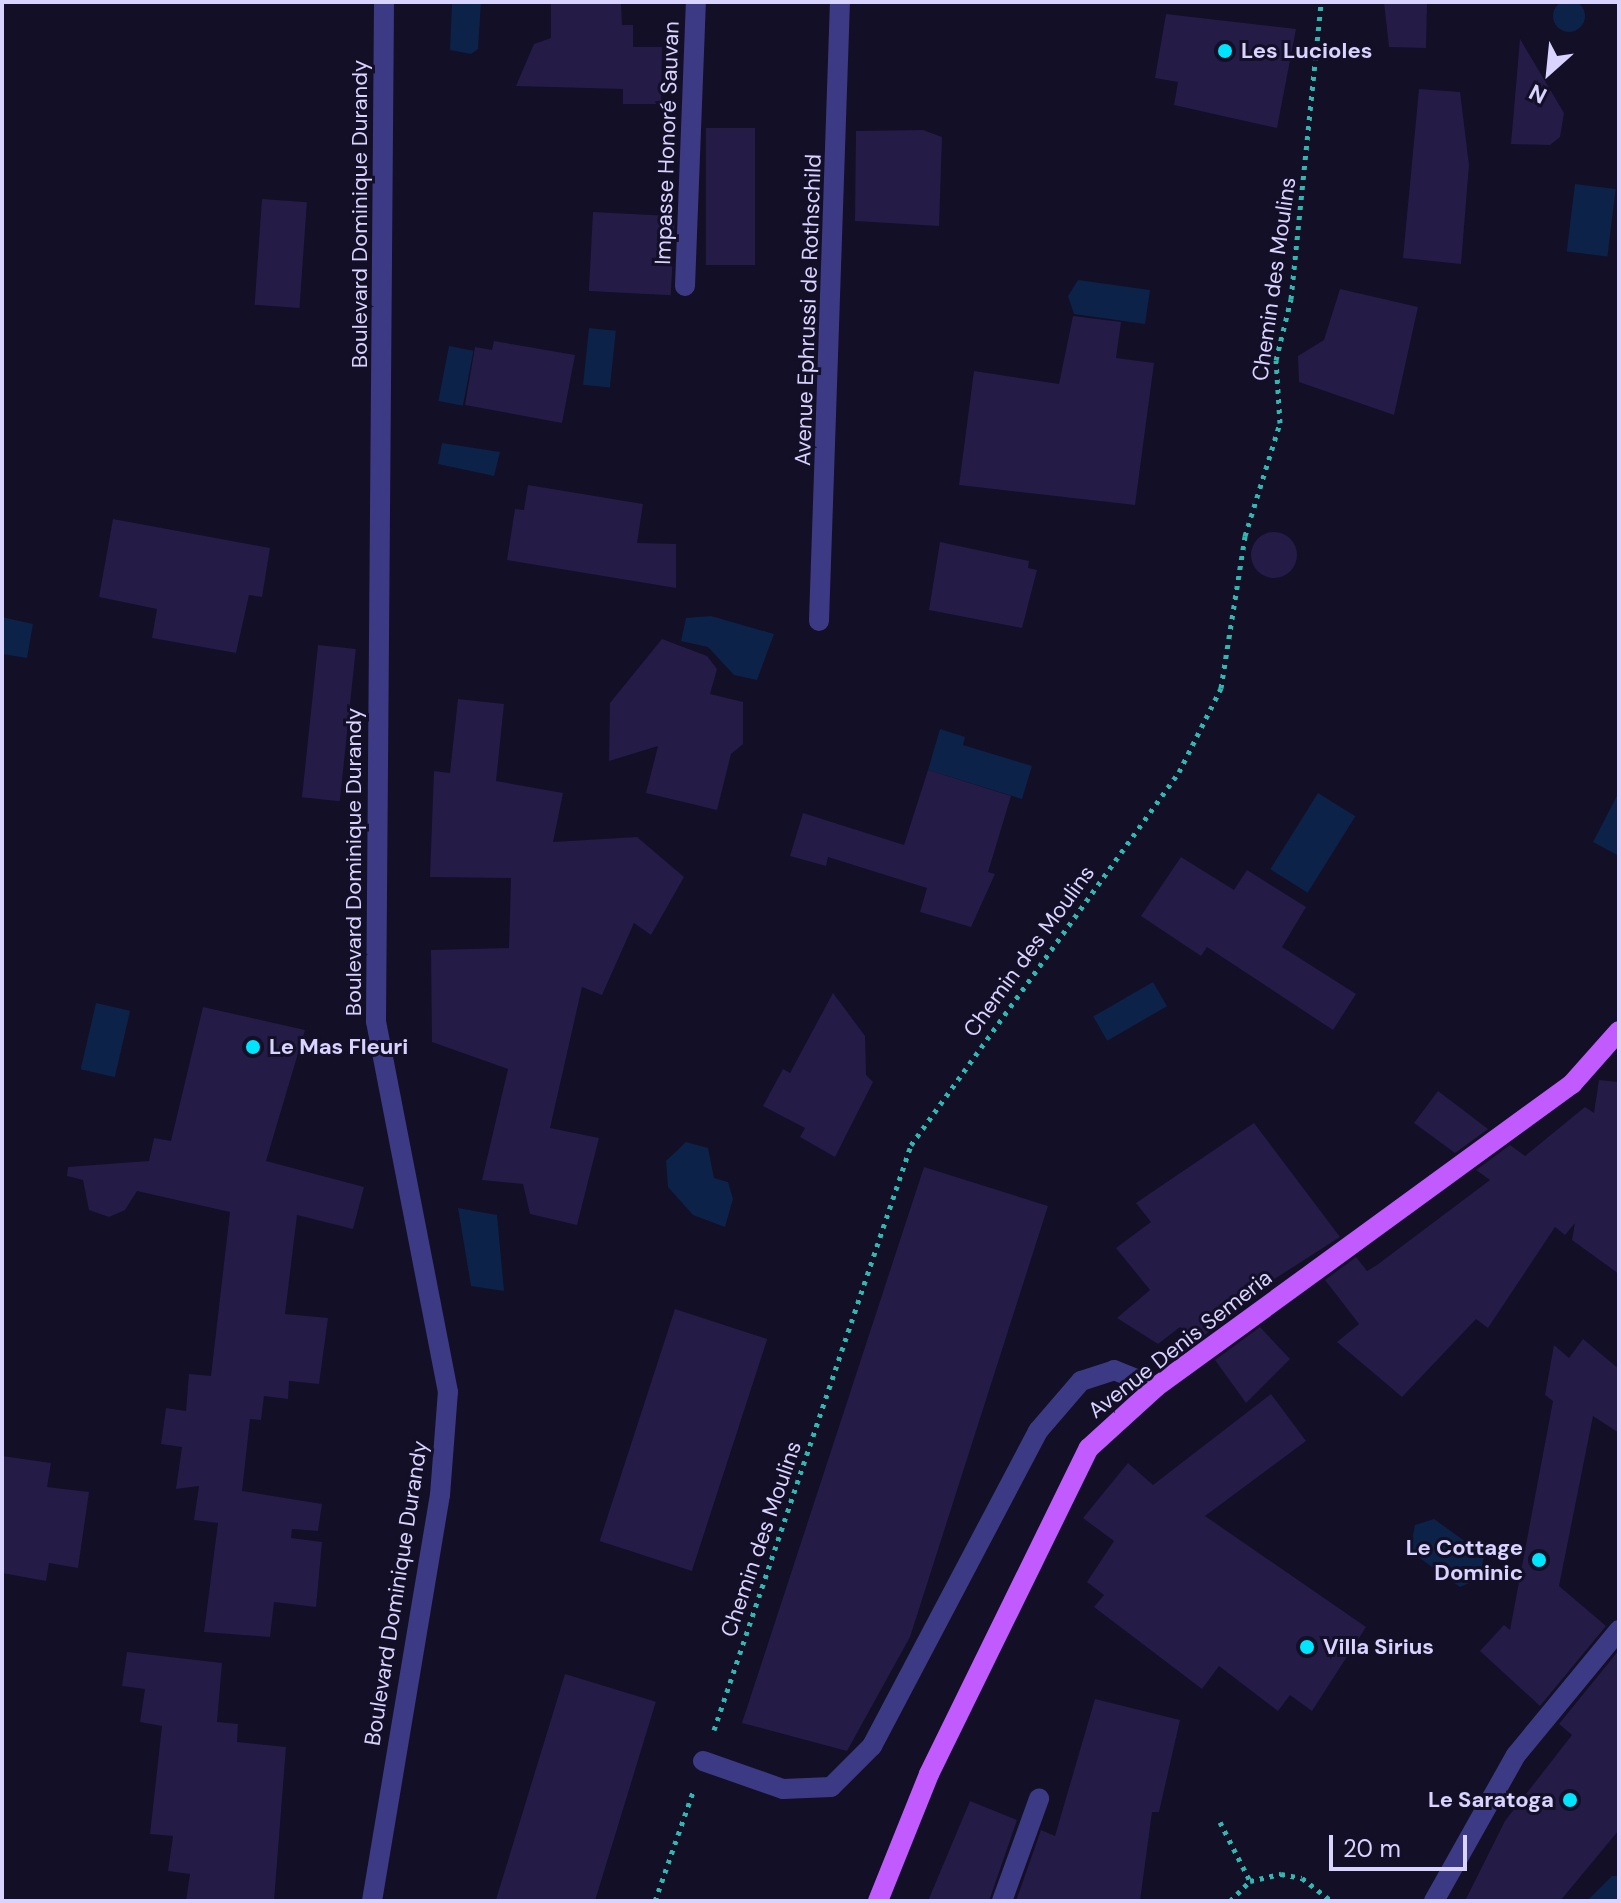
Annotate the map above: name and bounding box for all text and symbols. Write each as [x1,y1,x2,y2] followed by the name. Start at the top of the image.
[650,21,684,265] street label: Impasse Honoré Sauvan
[1509,32,1589,112] north arrow
[1241,38,1372,64] place label: Les Lucioles
[1216,42,1234,60] marker: Les Lucioles
[347,60,373,368] street label: Boulevard Dominique Durandy
[1524,77,1552,110] text: N
[789,154,827,466] street label: Avenue Ephrussi de Rothschild
[1247,175,1301,383] street label: Chemin des Moulins
[341,708,367,1016] street label: Boulevard Dominique Durandy
[958,860,1100,1042] street label: Chemin des Moulins
[269,1034,408,1060] place label: Le Mas Fleuri
[244,1038,262,1056] marker: Le Mas Fleuri
[1083,1264,1277,1424] street label: Avenue Denis Semeria
[715,1438,807,1640] street label: Chemin des Moulins
[359,1439,433,1747] street label: Boulevard Dominique Durandy
[1406,1534,1523,1586] place label: Le Cottage Dominic
[1530,1551,1548,1569] marker: Le Cottage Dominic
[1323,1634,1434,1660] place label: Villa Sirius
[1298,1638,1316,1656] marker: Villa Sirius
[1428,1787,1554,1813] place label: Le Saratoga
[1561,1791,1579,1809] marker: Le Saratoga
[1333,1819,1471,1869] scale bar
[1343,1833,1401,1864] text: 20 m

